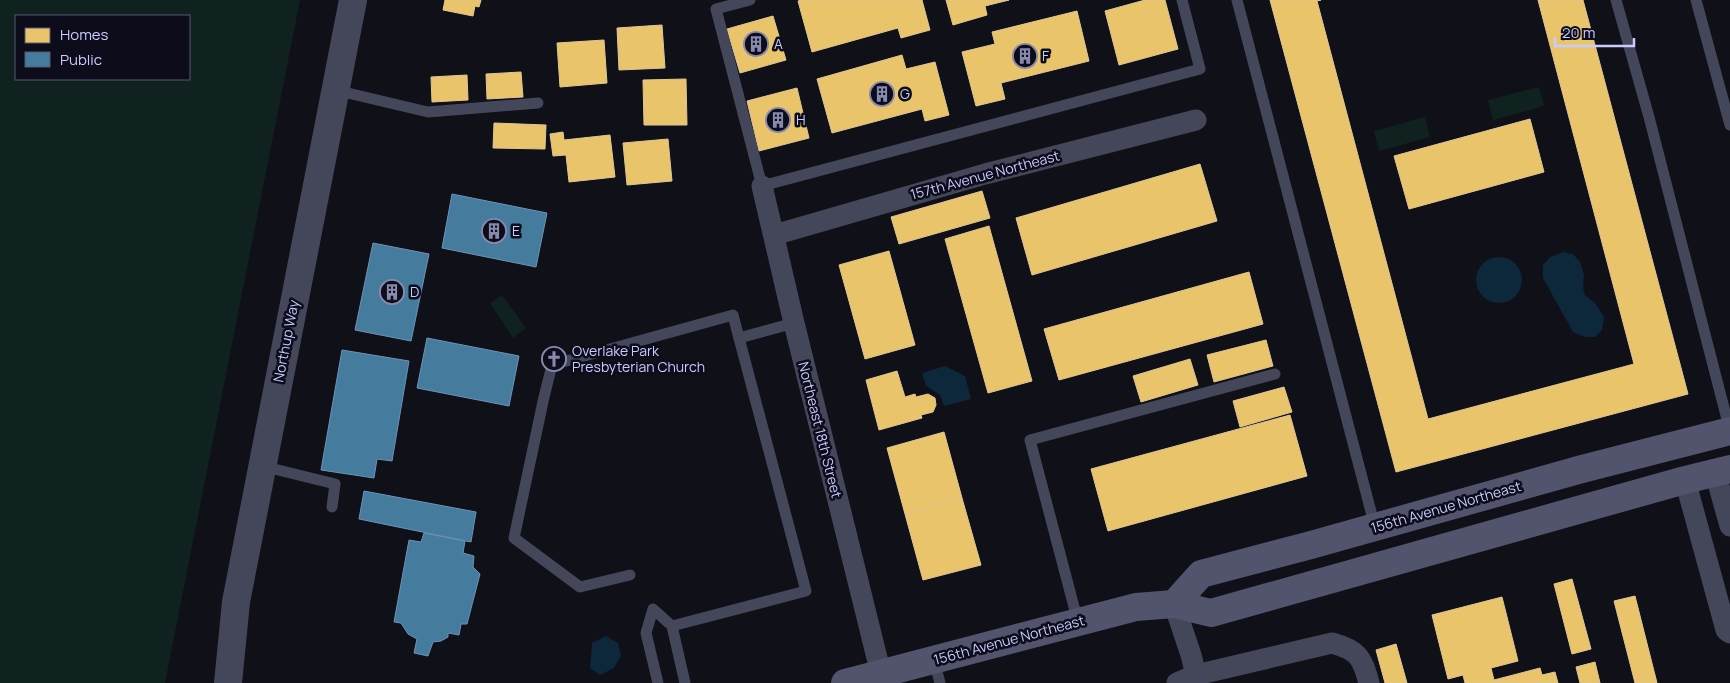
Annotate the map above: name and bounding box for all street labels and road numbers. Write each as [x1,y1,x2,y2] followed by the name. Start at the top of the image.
[908,145,1062,204] street label: 157th Avenue Northeast
[268,298,303,384] street label: Northup Way
[794,360,847,500] street label: Northeast 18th Street
[1369,476,1523,537] street label: 156th Avenue Northeast
[931,610,1087,669] street label: 156th Avenue Northeast

